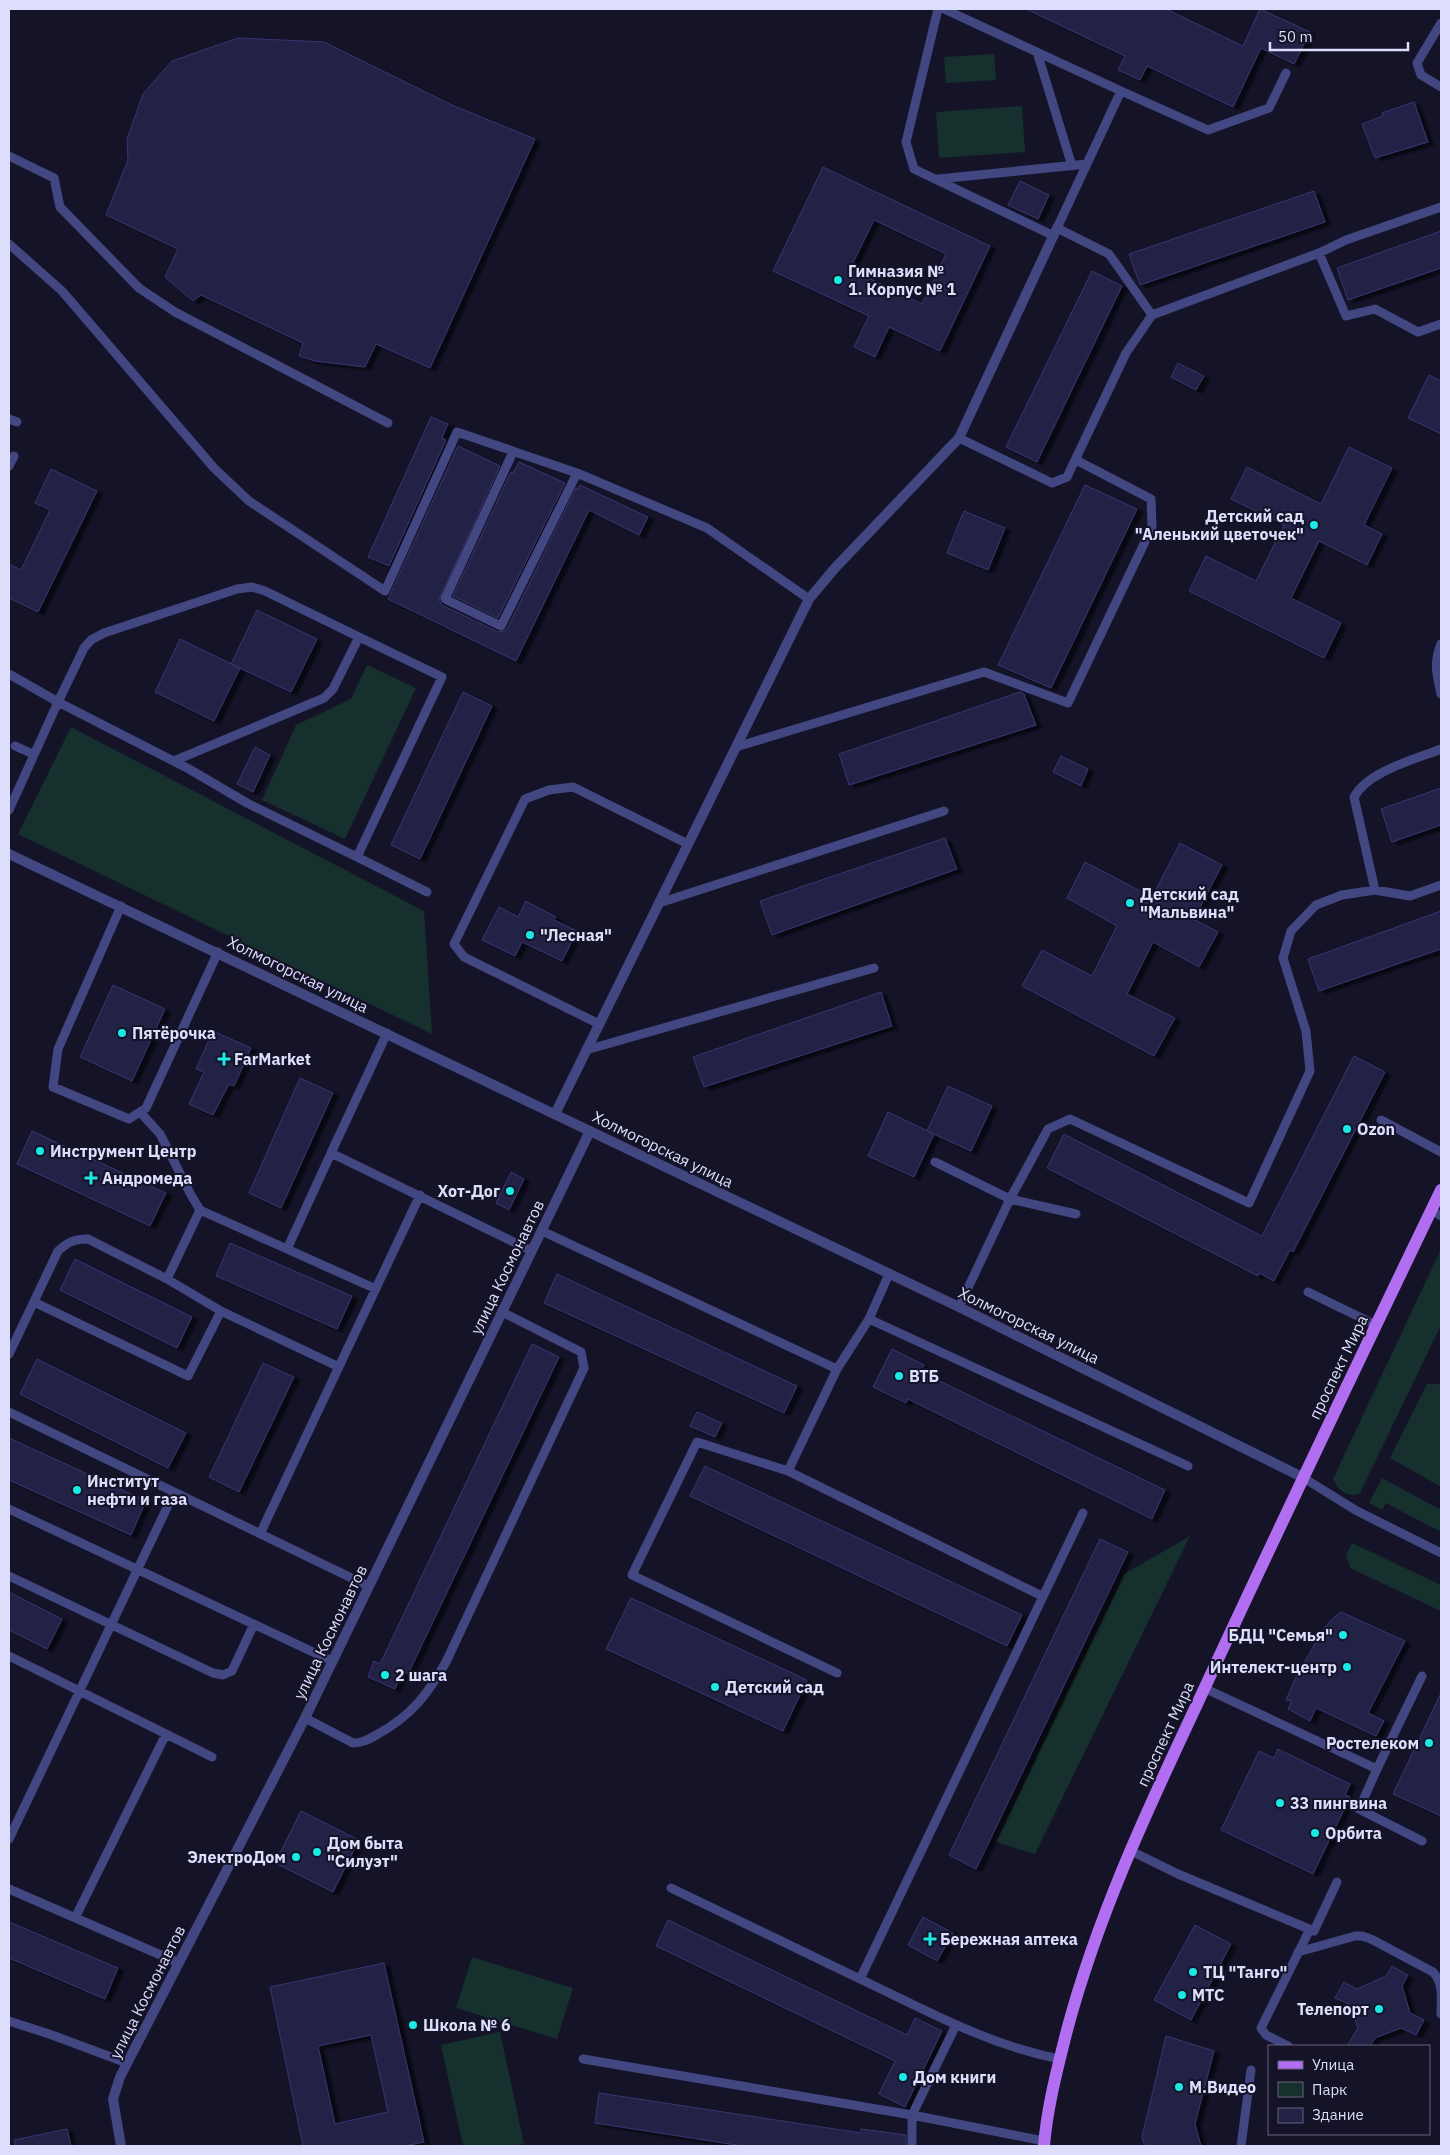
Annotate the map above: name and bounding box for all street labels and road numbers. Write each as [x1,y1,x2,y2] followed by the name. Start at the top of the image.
[224,931,372,1017] street label: Холмогорская улица
[589,1106,737,1192] street label: Холмогорская улица
[466,1196,548,1338] street label: улица Космонавтов
[955,1282,1103,1368] street label: Холмогорская улица
[1304,1311,1372,1423] street label: проспект Мира
[289,1561,371,1703] street label: улица Космонавтов
[1132,1678,1198,1790] street label: проспект Мира
[105,1922,189,2062] street label: улица Космонавтов

